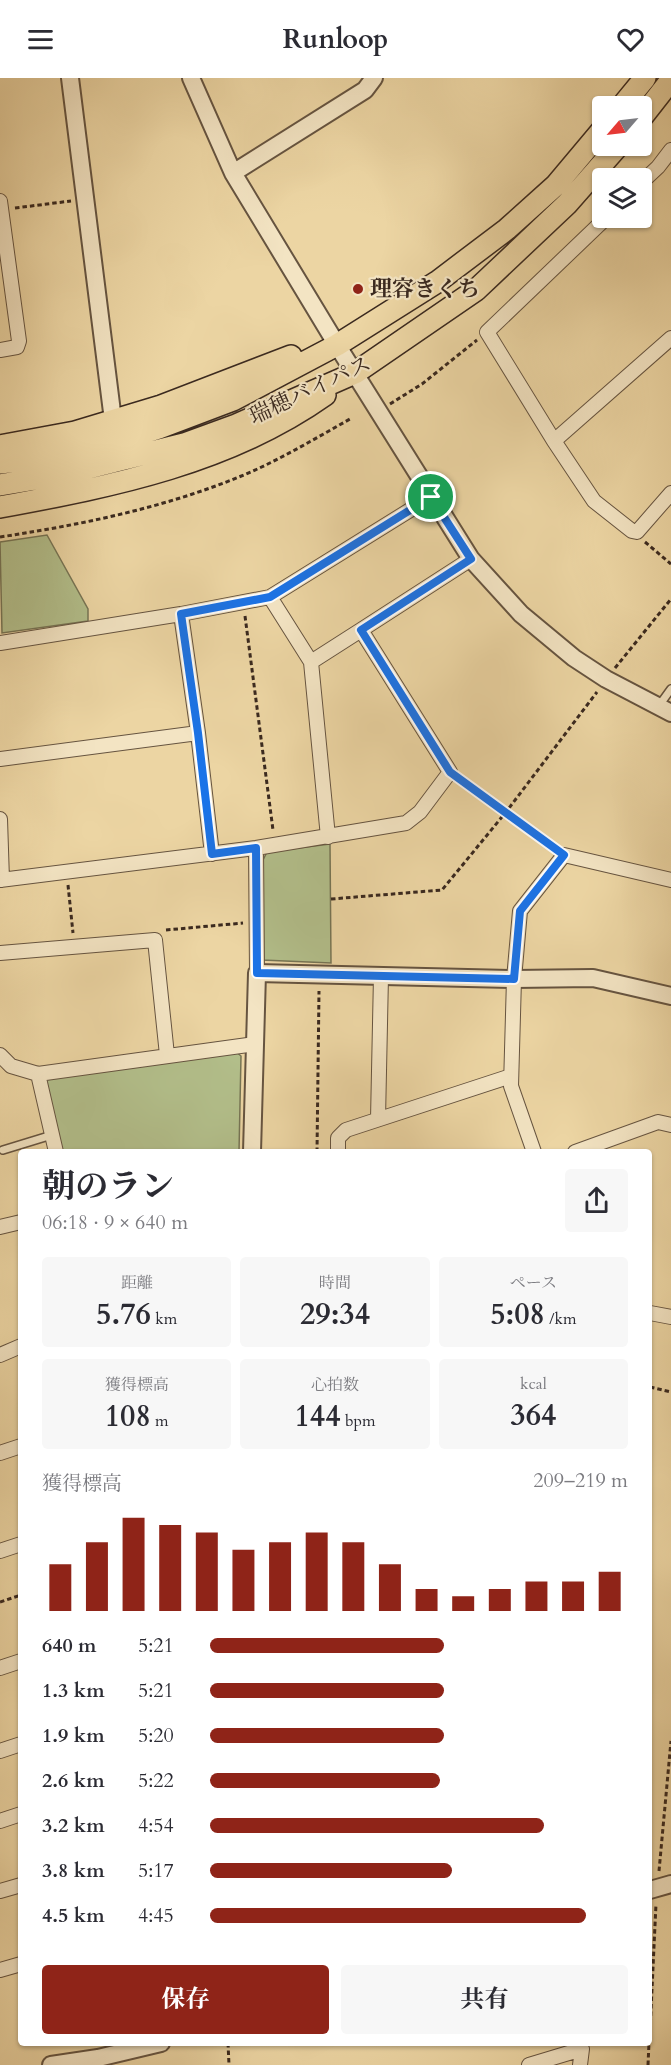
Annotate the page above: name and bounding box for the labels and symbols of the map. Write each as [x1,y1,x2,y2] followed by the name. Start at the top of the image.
[592,96,652,156] north arrow
[370,274,480,304] place label: 理容きくち
[351,282,365,296] marker: 理容きくち
[244,349,376,431] street label: 瑞穂バイパス
[405,471,456,522] pin

